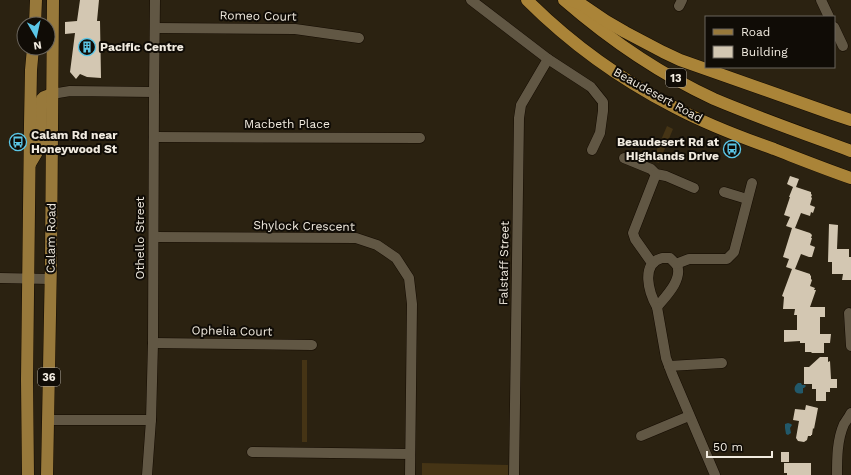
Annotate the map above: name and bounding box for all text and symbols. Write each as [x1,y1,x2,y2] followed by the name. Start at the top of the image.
[219,8,297,24] street label: Romeo Court
[16,16,56,56] north arrow
[705,16,835,68] legend
[741,25,770,39] text: Road
[77,37,97,57] building icon: Pacific Centre
[32,38,43,52] text: N
[100,40,184,54] place label: Pacific Centre
[741,45,788,59] text: Building
[611,65,705,125] street label: Beaudesert Road
[666,69,686,87] road number: 13
[244,117,330,131] street label: Macbeth Place
[31,128,118,156] place label: Calam Rd near Honeywood St
[8,132,28,152] bus stop icon: Calam Rd near Honeywood St
[617,135,720,163] place label: Beaudesert Rd at Highlands Drive
[722,139,742,159] bus stop icon: Beaudesert Rd at Highlands Drive
[133,196,147,280] street label: Othello Street
[43,203,59,273] street label: Calam Road
[253,218,355,234] street label: Shylock Crescent
[496,221,512,305] street label: Falstaff Street
[192,323,272,339] street label: Ophelia Court
[38,368,60,386] road number: 36
[707,433,772,459] scale bar
[713,440,743,454] text: 50 m

